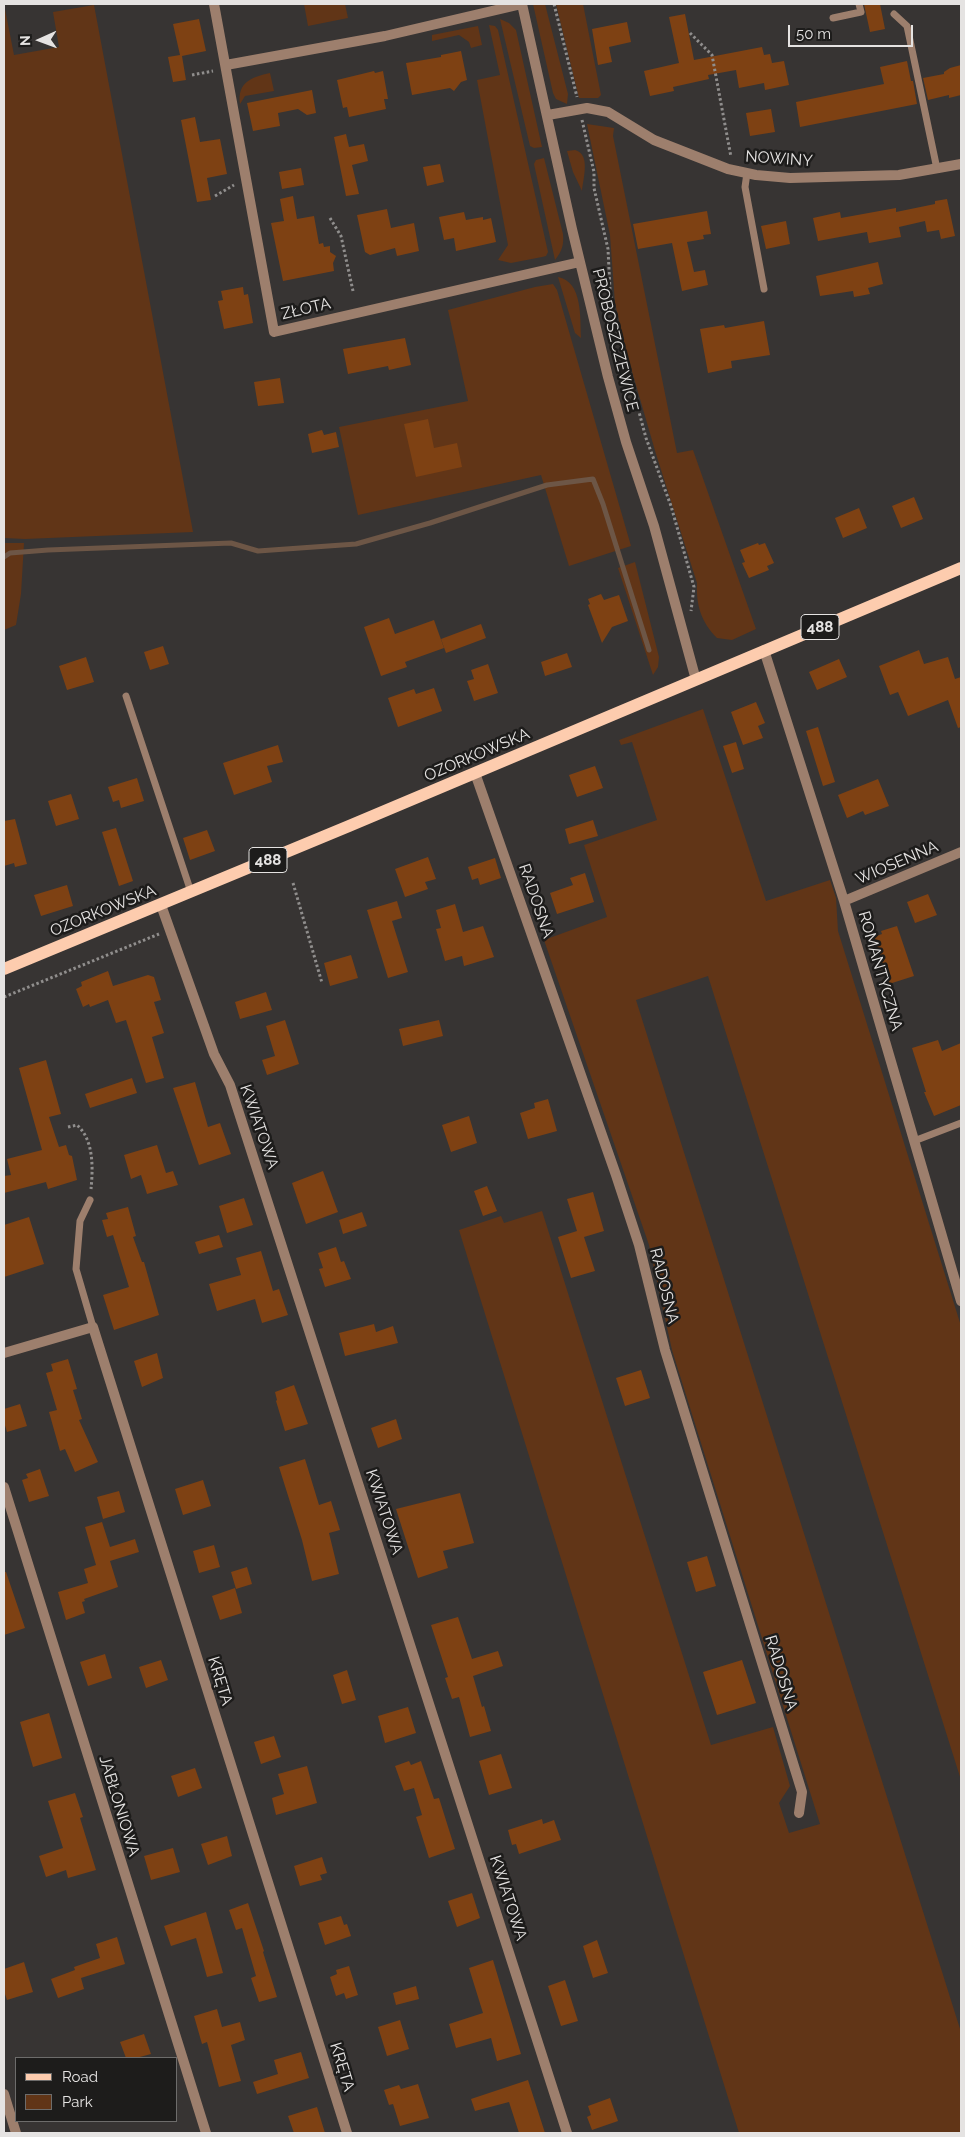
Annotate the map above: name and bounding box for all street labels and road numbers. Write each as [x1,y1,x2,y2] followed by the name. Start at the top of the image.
[745,147,813,171] street label: NOWINY
[588,266,642,414] street label: PROBOSZCZEWICE
[279,294,333,324] street label: ZŁOTA
[801,614,839,640] road number: 488
[421,724,533,786] street label: OZORKOWSKA
[853,837,941,889] street label: WIOSENNA
[249,848,287,872] road number: 488
[514,861,558,941] street label: RADOSNA
[47,881,159,941] street label: OZORKOWSKA
[854,909,906,1033] street label: ROMANTYCZNA
[236,1082,282,1172] street label: KWIATOWA
[645,1246,683,1326] street label: RADOSNA
[361,1467,407,1557] street label: KWIATOWA
[760,1633,802,1713] street label: RADOSNA
[204,1654,236,1708] street label: KRĘTA
[95,1753,143,1859] street label: JABŁONIOWA
[485,1853,531,1943] street label: KWIATOWA
[326,2040,358,2094] street label: KRĘTA

